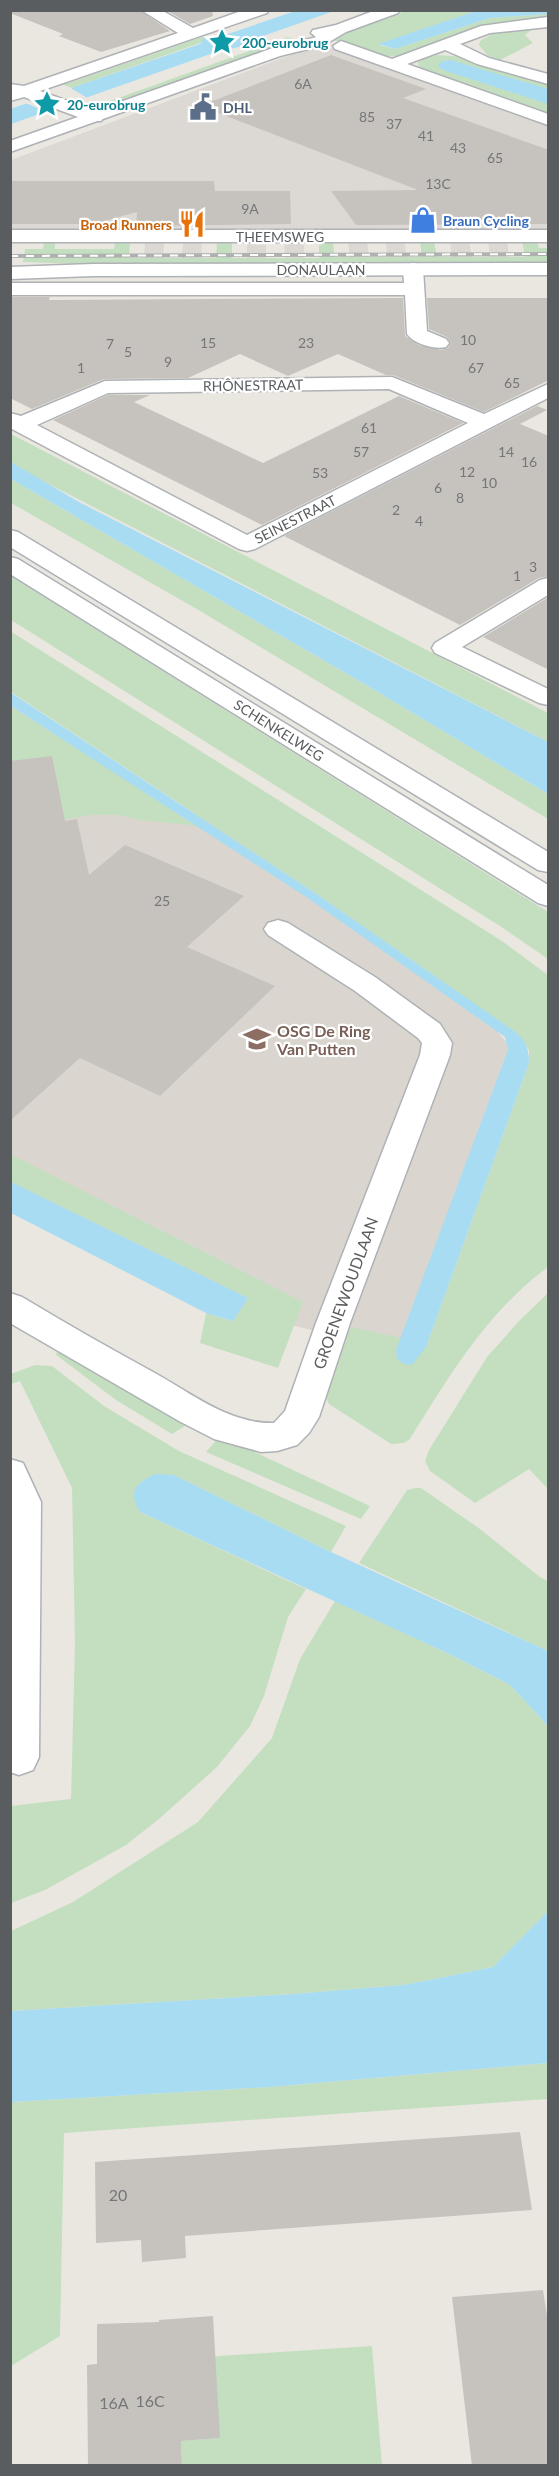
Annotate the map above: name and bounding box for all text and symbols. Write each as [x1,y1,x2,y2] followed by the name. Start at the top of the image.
[207,27,237,57] place icon: 200-eurobrug
[242,34,329,51] place label: 200-eurobrug
[294,75,312,92] house number: 6A
[32,89,62,119] place icon: 20-eurobrug
[188,92,218,122] public building icon: DHL
[67,96,146,113] place label: 20-eurobrug
[223,99,252,116] place label: DHL
[359,108,375,125] house number: 85
[386,115,402,132] house number: 37
[418,127,434,144] house number: 41
[450,139,466,156] house number: 43
[487,149,503,166] house number: 65
[425,175,451,192] house number: 13C
[241,200,259,217] house number: 9A
[408,205,438,235] shop icon: Braun Cycling
[177,209,207,239] restaurant icon: Broad Runners
[443,212,529,229] place label: Braun Cycling
[80,216,172,233] place label: Broad Runners
[236,228,324,245] street label: THEEMSWEG
[277,261,365,278] street label: DONAULAAN
[460,331,476,348] house number: 10
[200,334,216,351] house number: 15
[298,334,314,351] house number: 23
[106,335,114,352] house number: 7
[124,343,132,360] house number: 5
[164,353,172,370] house number: 9
[77,359,85,376] house number: 1
[468,359,484,376] house number: 67
[504,374,520,391] house number: 65
[203,376,304,394] street label: RHÔNESTRAAT
[361,419,377,436] house number: 61
[353,443,369,460] house number: 57
[498,443,514,460] house number: 14
[521,453,537,470] house number: 16
[459,463,475,480] house number: 12
[312,464,328,481] house number: 53
[481,474,497,491] house number: 10
[434,479,442,496] house number: 6
[456,489,464,506] house number: 8
[251,491,339,547] street label: SEINESTRAAT
[392,501,400,518] house number: 2
[415,512,423,529] house number: 4
[529,558,537,575] house number: 3
[513,567,521,584] house number: 1
[231,696,327,764] street label: SCHENKELWEG
[154,892,170,909] house number: 25
[276,1021,371,1058] place label: OSG De Ring Van Putten
[242,1024,272,1054] school or university icon: OSG De Ring Van Putten
[309,1214,381,1372] street label: GROENEWOUDLAAN
[109,2185,127,2204] house number: 20
[135,2391,165,2410] house number: 16C
[99,2393,129,2412] house number: 16A

